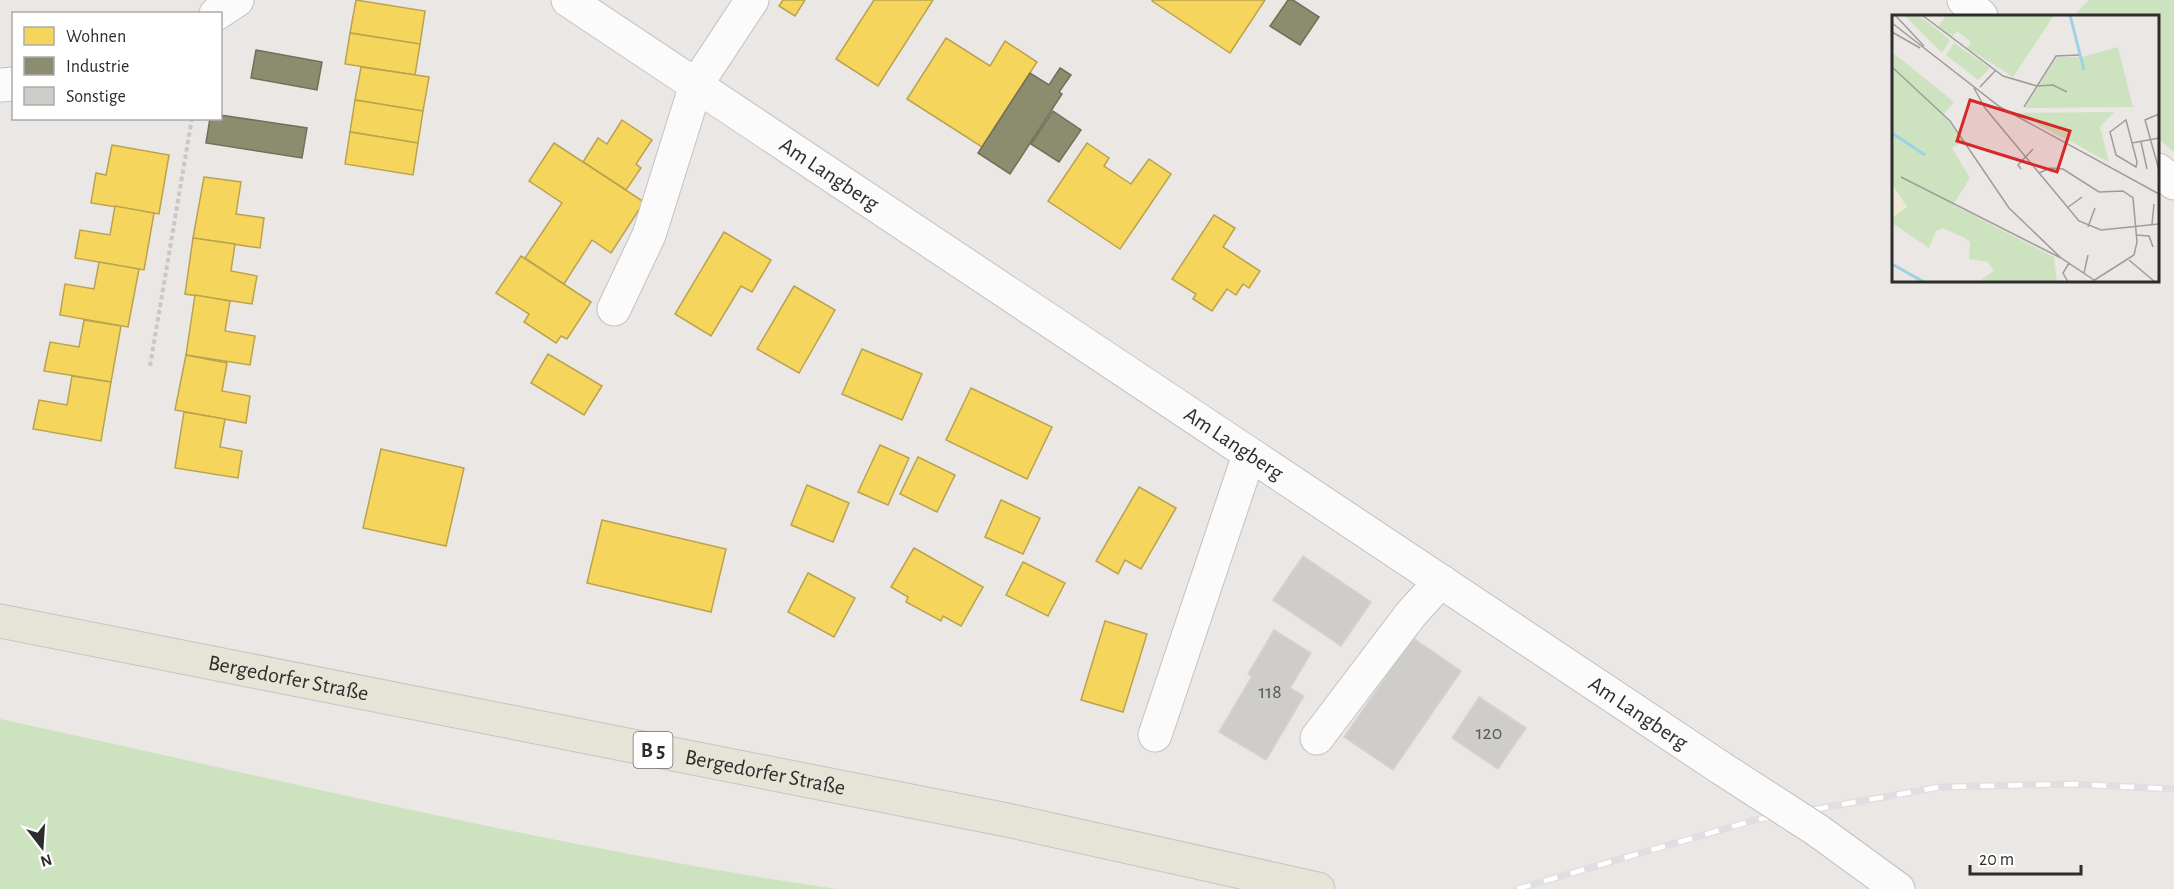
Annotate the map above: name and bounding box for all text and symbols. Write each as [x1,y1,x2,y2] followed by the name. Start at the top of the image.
[12,12,222,120] legend
[1892,15,2159,282] inset map
[66,28,126,46] text: Wohnen
[66,58,129,76] text: Industrie
[66,88,126,106] text: Sonstige
[776,133,883,215] street label: Am Langberg
[1180,403,1288,484] street label: Am Langberg
[206,651,370,705] street label: Bergedorfer Straße
[1585,672,1692,754] street label: Am Langberg
[1258,682,1282,702] house number: 118
[1476,723,1502,743] house number: 120
[634,732,672,768] road number: B 5
[683,746,847,799] street label: Bergedorfer Straße
[12,817,72,877] north arrow
[1970,838,2081,876] scale bar
[38,851,54,870] text: N
[1979,851,2014,869] text: 20 m

